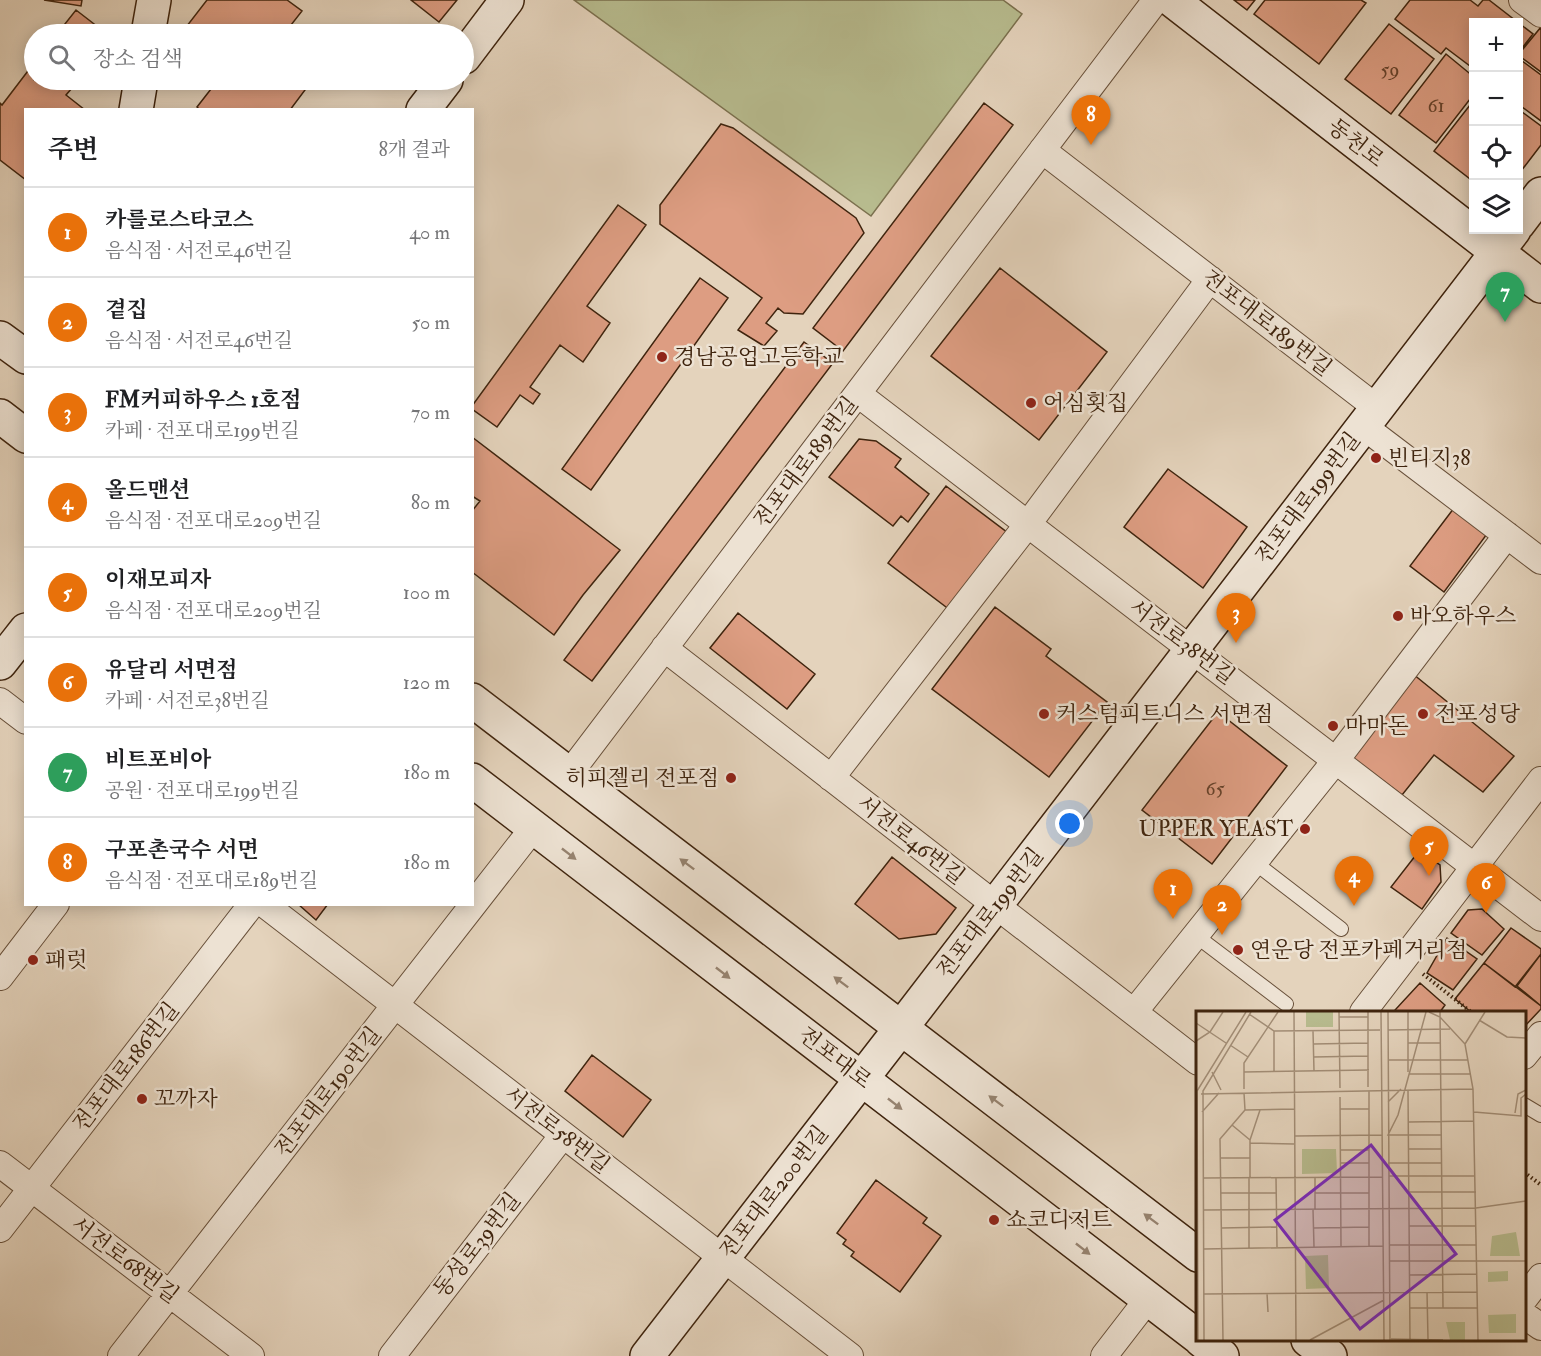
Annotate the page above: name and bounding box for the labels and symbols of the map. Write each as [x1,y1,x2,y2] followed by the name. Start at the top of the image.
[1380,57,1400,82] house number: 59
[1427,93,1445,118] house number: 61
[1072,96,1110,145] pin: 8
[1322,112,1390,174] street label: 동천로
[1197,264,1337,382] street label: 전포대로189번길
[1486,272,1524,322] pin: 7
[674,343,844,371] place label: 경남공업고등학교
[655,350,669,364] marker: 경남공업고등학교
[1043,389,1128,417] place label: 어심횟집
[748,391,864,533] street label: 전포대로189번길
[1024,396,1038,410] marker: 어심횟집
[1249,427,1367,569] street label: 전포대로199번길
[1388,444,1471,472] place label: 빈티지38
[1369,451,1383,465] marker: 빈티지38
[1124,594,1240,690] street label: 서전로38번길
[1216,594,1256,643] pin: 3
[1410,602,1516,630] place label: 바오하우스
[1391,609,1405,623] marker: 바오하우스
[1056,700,1273,728] place label: 커스텀피트니스 서면점
[1435,700,1521,728] place label: 전포성당
[1037,707,1051,721] marker: 커스텀피트니스 서면점
[1416,707,1430,721] marker: 전포성당
[1345,712,1409,740] place label: 마마돈
[1326,719,1340,733] marker: 마마돈
[566,764,719,792] place label: 히피젤리 전포점
[724,771,738,785] marker: 히피젤리 전포점
[1206,776,1225,801] house number: 65
[851,789,971,891] street label: 서전로46번길
[1055,809,1084,838] your location
[1139,815,1294,843] place label: UPPER YEAST
[1298,822,1312,836] marker: UPPER YEAST
[1410,826,1448,876] pin: 5
[930,842,1050,984] street label: 전포대로199번길
[561,848,577,860] one-way arrow
[1334,856,1374,906] pin: 4
[679,858,694,870] one-way arrow
[1466,864,1506,913] pin: 6
[1154,870,1192,919] pin: 1
[1202,886,1242,935] pin: 2
[1250,936,1467,964] place label: 연운당 전포카페거리점
[1231,943,1245,957] marker: 연운당 전포카페거리점
[45,946,88,974] place label: 패럿
[26,953,40,967] marker: 패럿
[716,966,731,978] one-way arrow
[834,977,849,989] one-way arrow
[67,997,185,1137] street label: 전포대로186번길
[1196,1011,1526,1341] inset map
[268,1021,388,1163] street label: 전포대로190번길
[793,1021,877,1095] street label: 전포대로
[499,1080,615,1180] street label: 서전로58번길
[154,1085,219,1113] place label: 꼬까자
[135,1092,149,1106] marker: 꼬까자
[989,1095,1004,1107] one-way arrow
[887,1098,902,1110] one-way arrow
[713,1120,835,1264] street label: 전포대로200번길
[427,1187,527,1303] street label: 동성로39번길
[1006,1206,1112,1234] place label: 쇼코디저트
[66,1210,184,1310] street label: 서전로68번길
[987,1213,1001,1227] marker: 쇼코디저트
[1143,1213,1159,1226] one-way arrow
[1075,1242,1090,1254] one-way arrow

